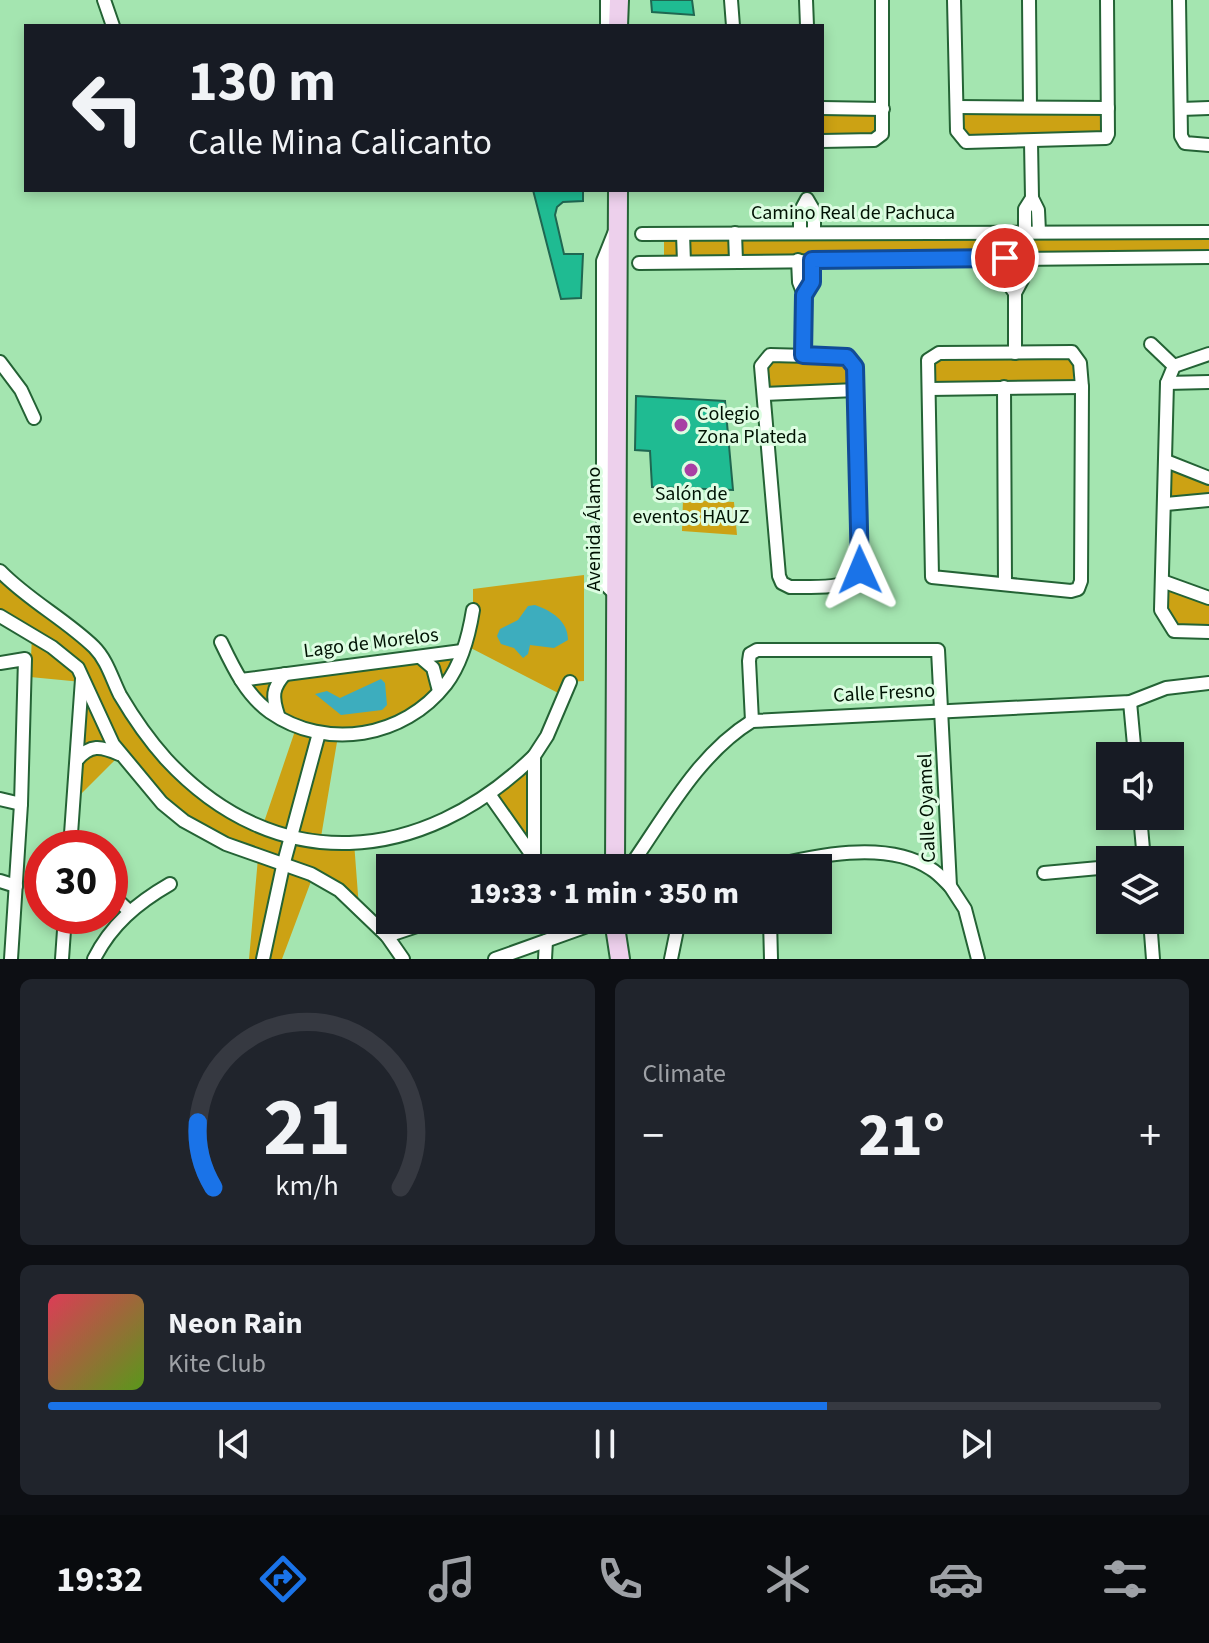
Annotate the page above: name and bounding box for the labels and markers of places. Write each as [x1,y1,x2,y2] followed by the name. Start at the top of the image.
[971,224,1039,292] pin
[697,400,807,451] place label: Colegio Zona Plateda
[672,416,690,434] marker: Colegio Zona Plateda
[682,461,700,479] marker: Salón de eventos HAUZ
[632,480,750,531] place label: Salón de eventos HAUZ

